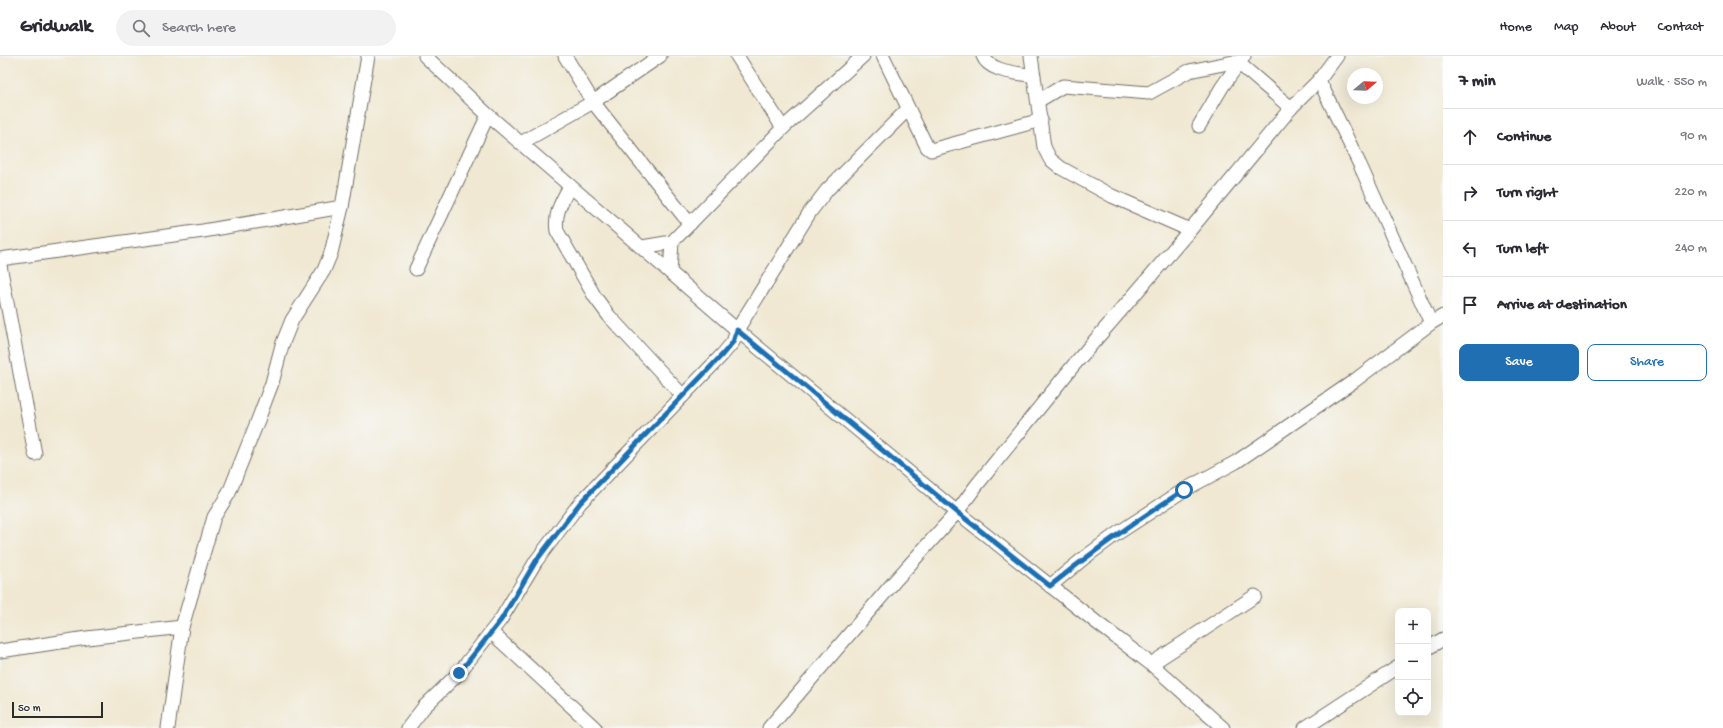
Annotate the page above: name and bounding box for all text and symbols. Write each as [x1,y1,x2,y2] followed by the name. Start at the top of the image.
[116,10,396,46] search box
[20,16,92,39] text: Gridwalk
[130,17,152,39] icon: search
[162,19,236,37] text: Search here
[1500,19,1532,36] text: Home
[1554,19,1578,36] text: Map
[1600,19,1636,36] text: About
[1658,19,1703,36] text: Contact
[1347,68,1383,104] north arrow
[1459,72,1496,92] text: 7 min
[1636,75,1707,90] text: Walk · 550 m
[1459,126,1481,148] icon: ahead
[1497,128,1551,146] text: Continue
[1681,129,1707,144] text: 90 m
[1459,182,1481,204] icon: right
[1497,184,1557,202] text: Turn right
[1675,185,1707,200] text: 220 m
[1459,238,1481,260] icon: left
[1497,240,1548,258] text: Turn left
[1675,241,1707,256] text: 240 m
[1459,294,1481,316] icon: arrive
[1497,296,1627,314] text: Arrive at destination
[1459,344,1579,381] button: Save
[1587,344,1707,381] button: Share
[1175,481,1193,499] route start
[1395,608,1431,716] map controls
[1395,608,1431,644] button: +
[1395,644,1431,680] button: −
[450,664,468,682] route end
[1395,680,1431,716] button: locate
[12,700,103,719] scale bar
[18,703,40,715] text: 50 m

